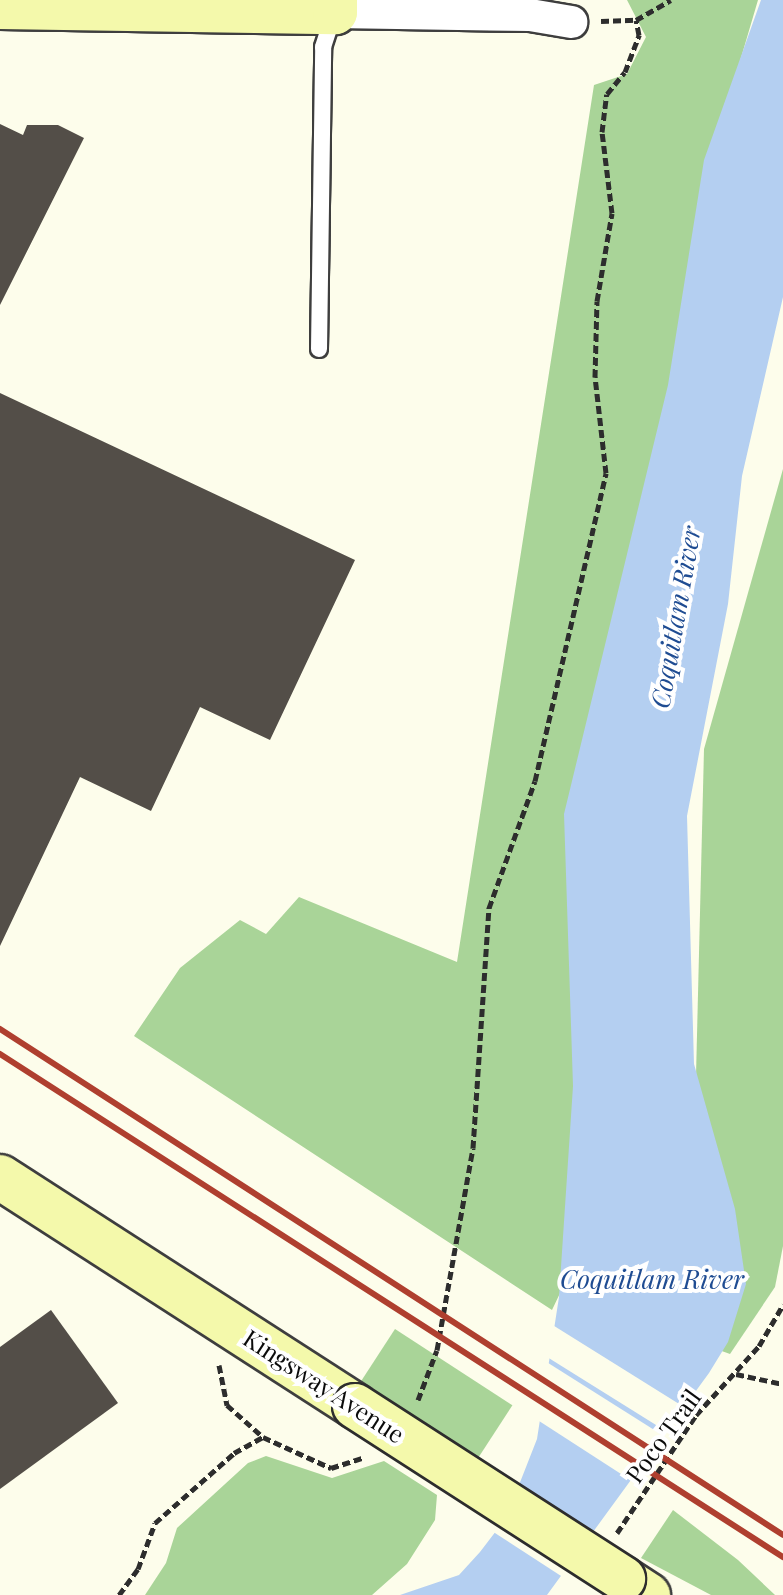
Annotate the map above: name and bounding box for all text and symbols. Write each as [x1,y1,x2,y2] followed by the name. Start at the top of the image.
[644,524,706,710] water label: Coquitlam River
[560,1263,744,1295] water label: Coquitlam River
[238,1323,410,1449] street label: Kingsway Avenue
[619,1383,707,1489] street label: Poco Trail

